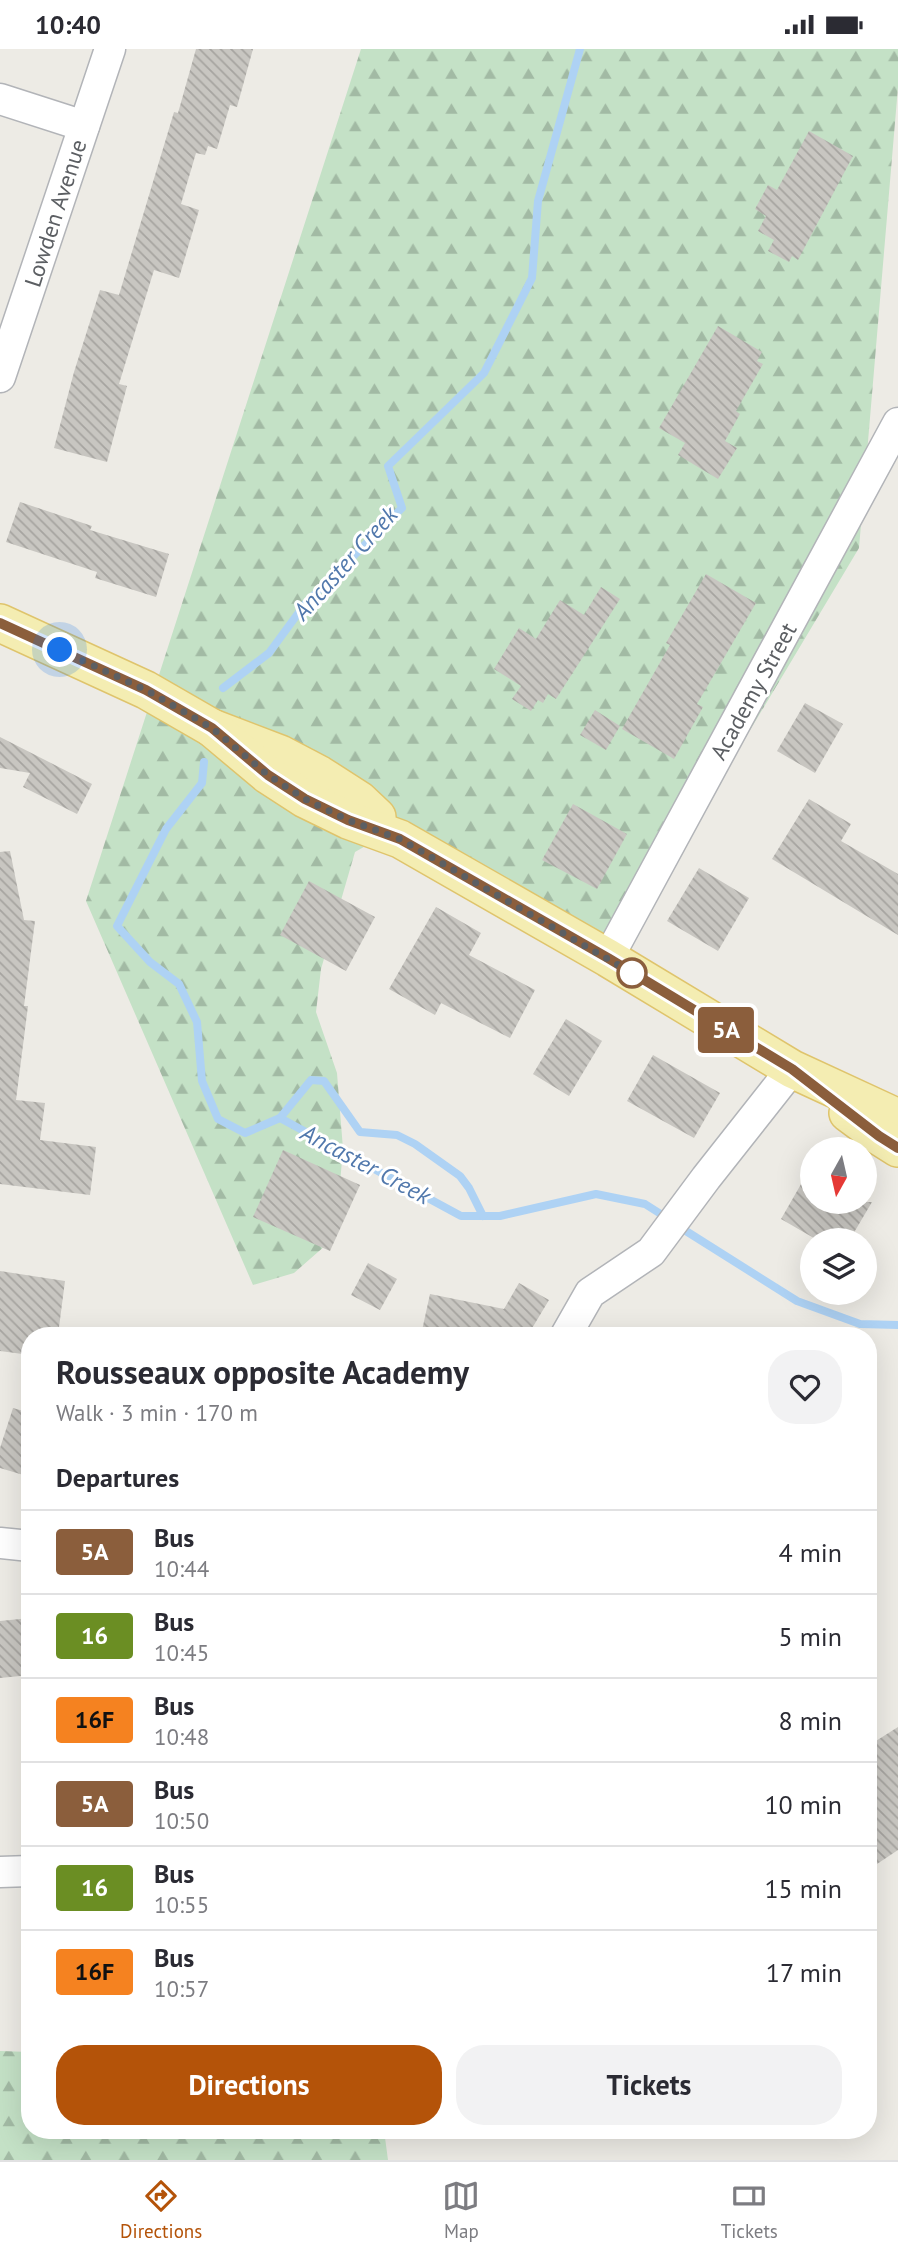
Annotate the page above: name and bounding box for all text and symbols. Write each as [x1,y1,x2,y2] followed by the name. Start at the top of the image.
[35,8,101,41] text: 10:40
[18,136,92,290] street label: Lowden Avenue
[285,499,405,627] water label: Ancaster Creek
[703,617,803,765] street label: Academy Street
[42,632,77,667] your location
[617,958,647,988] unlabelled marker
[694,1007,758,1053] line badge: 5A
[712,1014,740,1045] text: 5A
[295,1116,437,1212] water label: Ancaster Creek
[800,1137,877,1215] north arrow
[800,1137,877,1305] map controls
[800,1228,877,1305] button: layers
[56,1350,469,1393] text: Rousseaux opposite Academy
[768,1350,842,1424] button: heart
[56,1398,258,1427] text: Walk · 3 min · 170 m
[56,1461,179,1494] text: Departures
[154,1521,194,1554] text: Bus
[80,1536,109,1567] text: 5A
[779,1536,842,1569] text: 4 min
[154,1554,209,1583] text: 10:44
[154,1605,194,1638] text: Bus
[81,1620,108,1651] text: 16
[779,1620,842,1653] text: 5 min
[154,1638,209,1667] text: 10:45
[154,1689,194,1722] text: Bus
[75,1704,114,1735] text: 16F
[779,1704,842,1737] text: 8 min
[154,1722,209,1751] text: 10:48
[154,1773,194,1806] text: Bus
[80,1788,109,1819] text: 5A
[764,1788,842,1821] text: 10 min
[154,1806,209,1835] text: 10:50
[154,1857,194,1890] text: Bus
[81,1872,108,1903] text: 16
[764,1872,842,1905] text: 15 min
[154,1890,209,1919] text: 10:55
[154,1941,194,1974] text: Bus
[75,1956,114,1987] text: 16F
[766,1956,842,1989] text: 17 min
[154,1974,209,2003] text: 10:57
[56,2045,442,2125] button: Directions
[456,2045,842,2125] button: Tickets
[120,2177,202,2243] tab: Directions
[442,2177,480,2243] tab: Map
[721,2177,778,2243] tab: Tickets

